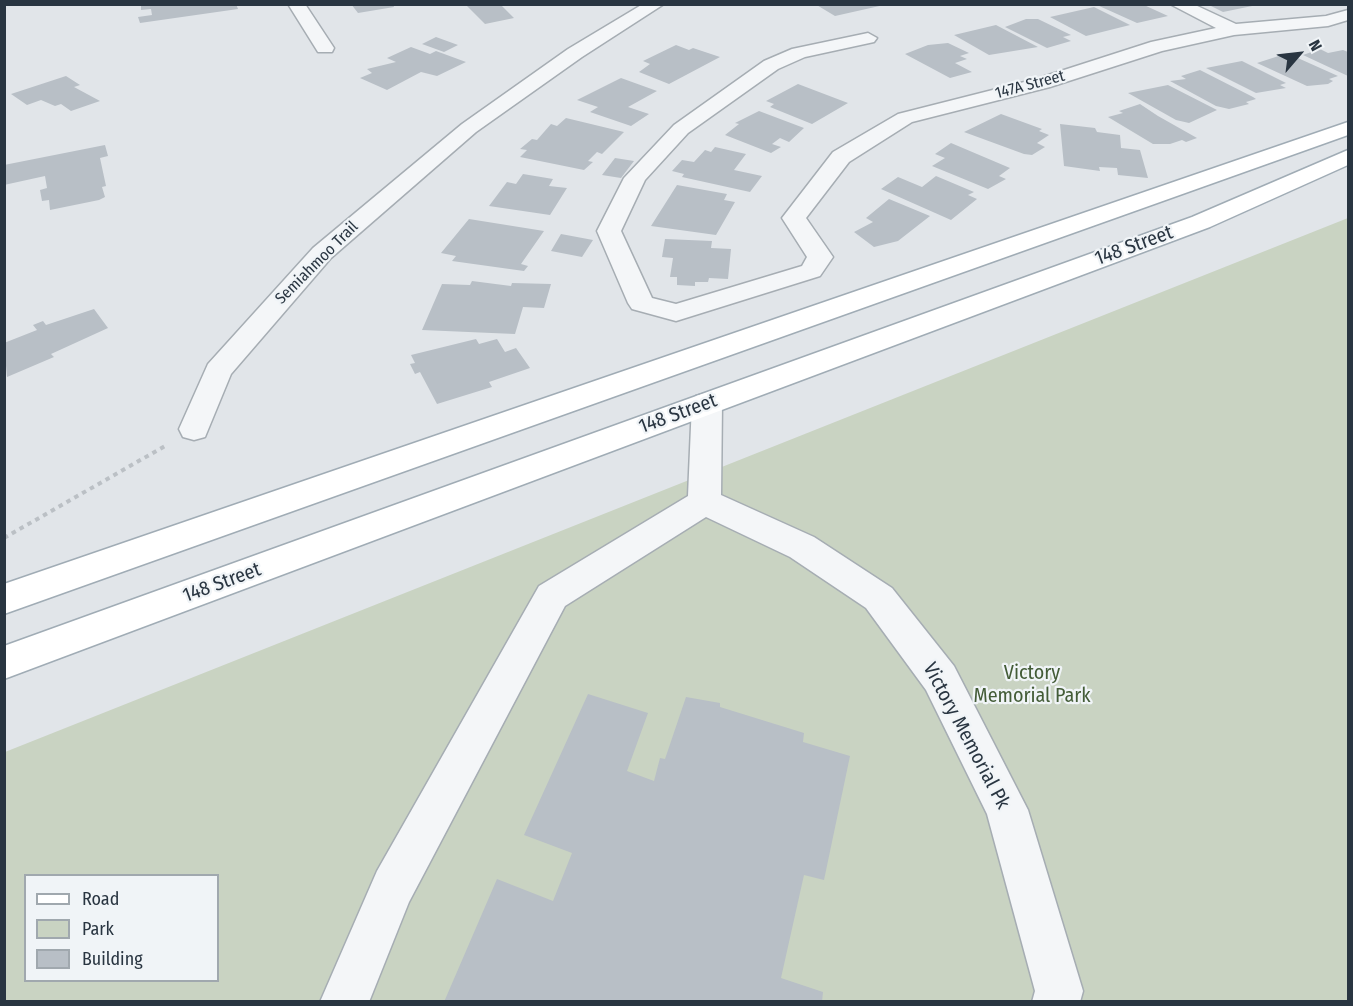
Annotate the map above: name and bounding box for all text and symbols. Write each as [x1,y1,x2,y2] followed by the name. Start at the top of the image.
[1269,24,1329,84] north arrow
[1305,37,1326,54] text: N
[993,67,1067,103] street label: 147A Street
[272,218,362,308] street label: Semiahmoo Trail
[1092,221,1176,271] street label: 148 Street
[636,389,720,439] street label: 148 Street
[180,558,264,608] street label: 148 Street
[917,659,1015,813] street label: Victory Memorial Pk
[973,661,1091,708] park label: Victory Memorial Park
[24,874,219,982] legend
[82,888,119,910] text: Road
[82,918,114,940] text: Park
[82,948,143,970] text: Building

